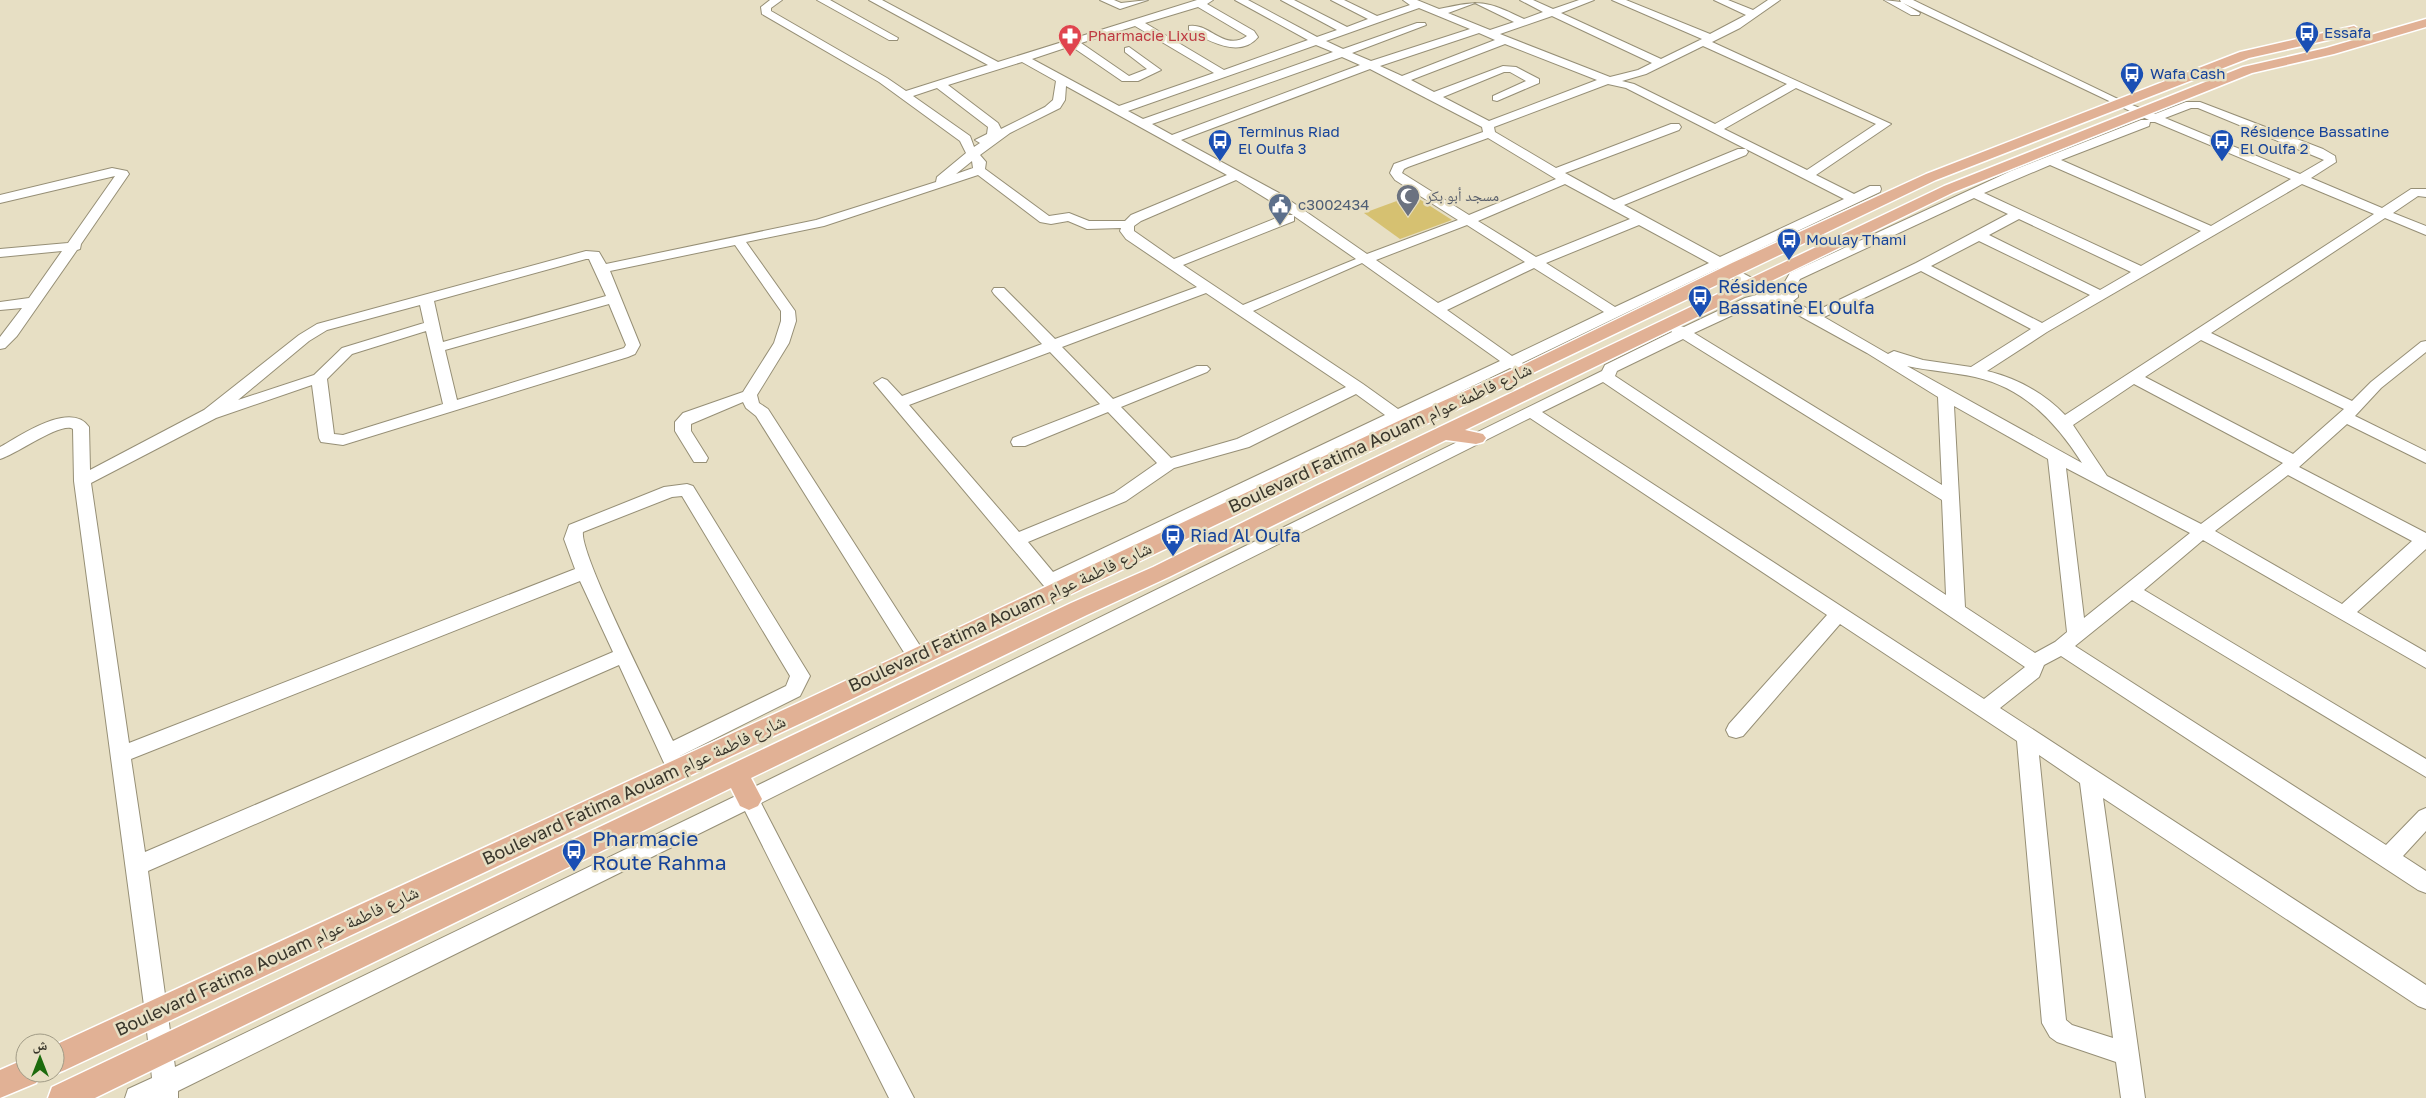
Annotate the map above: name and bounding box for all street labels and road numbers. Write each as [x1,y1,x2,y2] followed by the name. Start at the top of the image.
[1224,357,1536,519] street label: Boulevard Fatima Aouam شارع فاطمة عوام
[844,536,1156,698] street label: Boulevard Fatima Aouam شارع فاطمة عوام
[478,709,790,871] street label: Boulevard Fatima Aouam شارع فاطمة عوام
[111,880,423,1042] street label: Boulevard Fatima Aouam شارع فاطمة عوام

